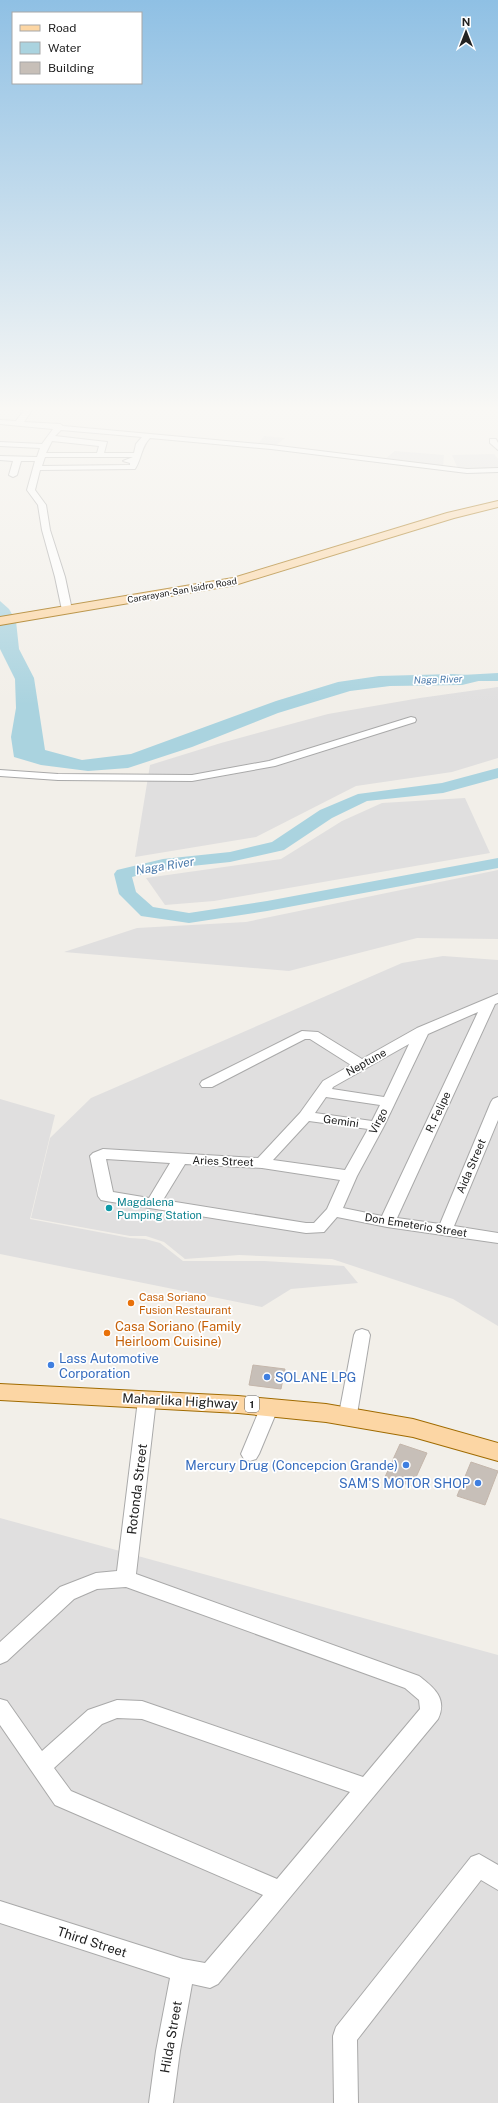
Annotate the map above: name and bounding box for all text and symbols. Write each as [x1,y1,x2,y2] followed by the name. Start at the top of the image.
[12,12,142,84] legend
[446,12,486,52] north arrow
[462,16,470,28] text: N
[48,21,76,35] text: Road
[48,41,82,55] text: Water
[48,61,94,75] text: Building
[126,575,238,605] street label: Cararayan-San Isidro Road
[413,672,463,686] water label: Naga River
[135,854,196,878] water label: Naga River
[344,1046,388,1078] street label: Neptune
[423,1090,453,1134] street label: R. Felipe
[366,1106,390,1136] street label: Virgo
[322,1113,360,1129] street label: Gemini
[454,1137,488,1195] street label: Aida Street
[192,1154,254,1168] street label: Aries Street
[117,1196,202,1221] place label: Magdalena Pumping Station
[104,1203,114,1213] marker: Magdalena Pumping Station
[364,1211,468,1239] street label: Don Emeterio Street
[139,1291,232,1316] place label: Casa Soriano Fusion Restaurant
[126,1298,136,1308] marker: Casa Soriano Fusion Restaurant
[115,1319,241,1349] place label: Casa Soriano (Family Heirloom Cuisine)
[102,1328,112,1338] marker: Casa Soriano (Family Heirloom Cuisine)
[59,1351,159,1381] place label: Lass Automotive Corporation
[46,1360,56,1370] marker: Lass Automotive Corporation
[275,1370,356,1385] place label: SOLANE LPG
[262,1372,272,1382] marker: SOLANE LPG
[122,1390,238,1412] street label: Maharlika Highway
[245,1396,259,1412] road number: 1
[124,1443,150,1535] street label: Rotonda Street
[185,1458,398,1473] place label: Mercury Drug (Concepcion Grande)
[401,1460,411,1470] marker: Mercury Drug (Concepcion Grande)
[339,1476,470,1491] place label: SAM'S MOTOR SHOP
[473,1478,483,1488] marker: SAM'S MOTOR SHOP
[55,1924,129,1960] street label: Third Street
[157,2000,185,2074] street label: Hilda Street

